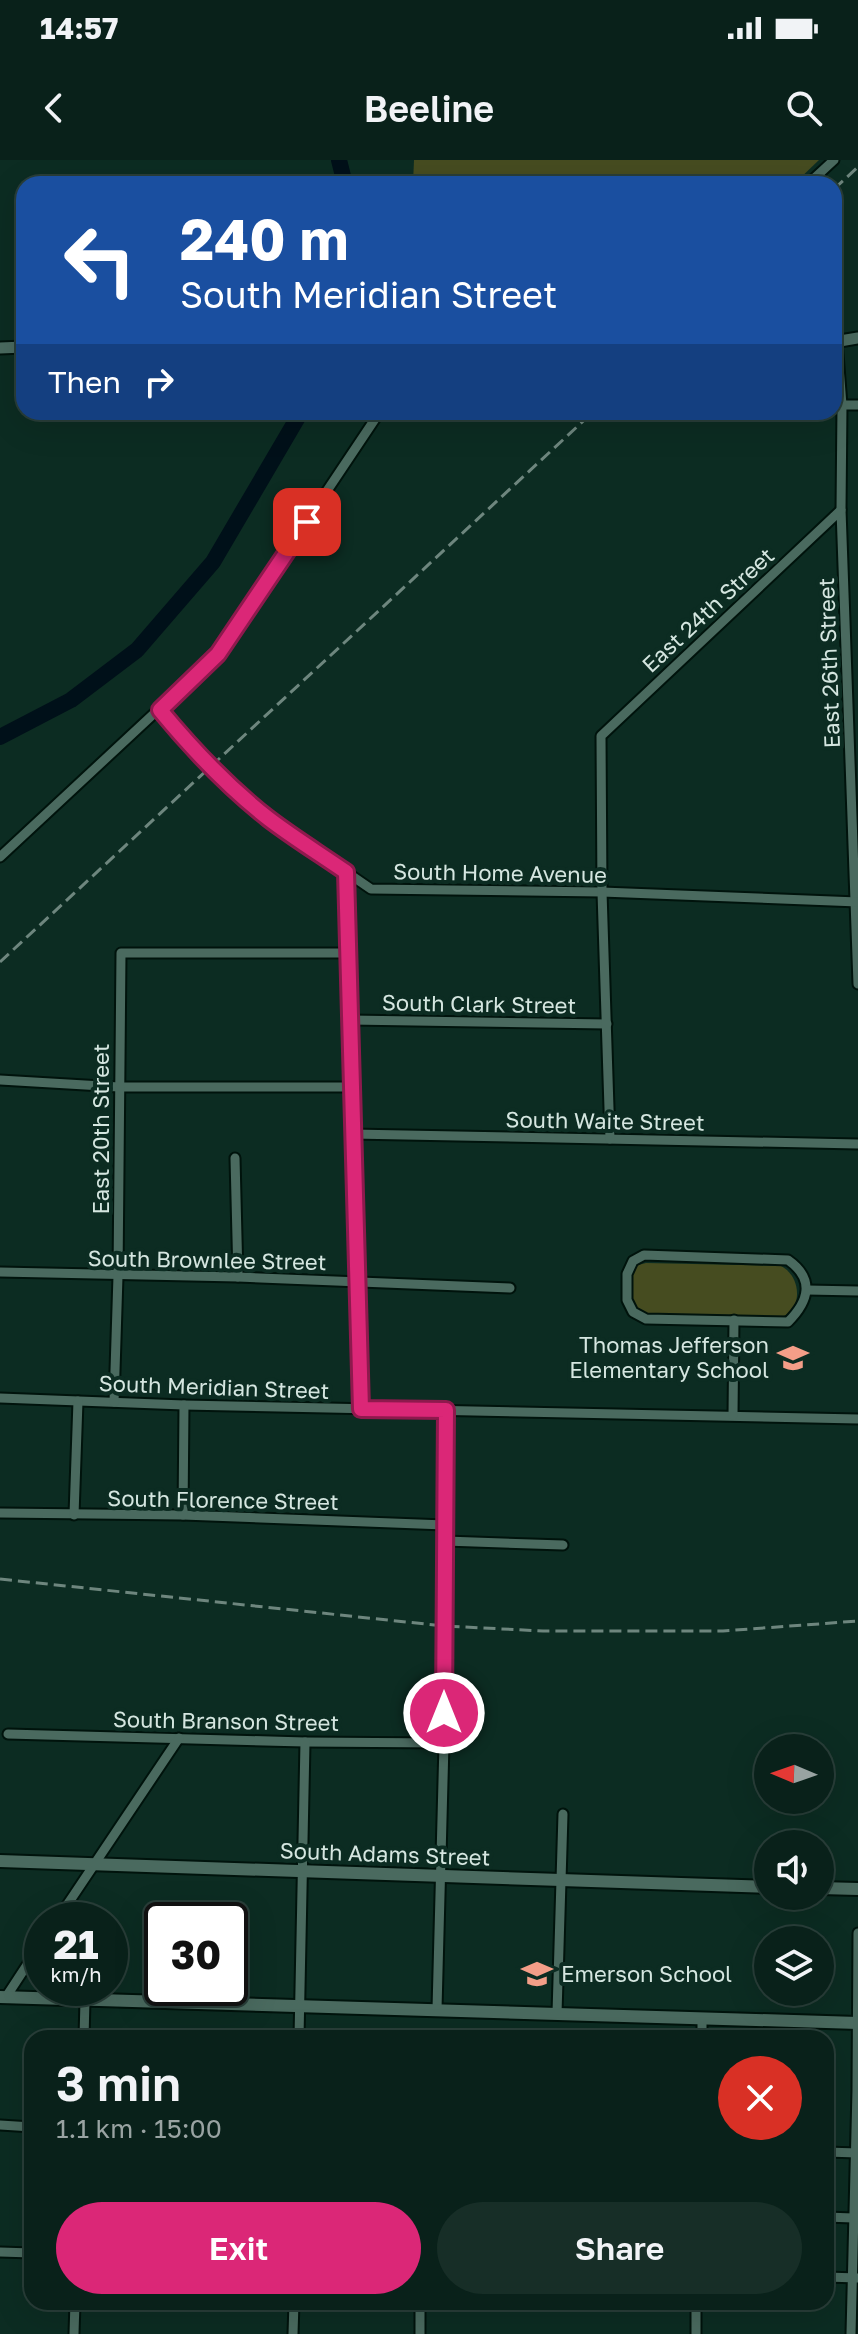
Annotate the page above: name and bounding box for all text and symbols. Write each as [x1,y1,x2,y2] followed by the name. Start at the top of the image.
[40,10,118,46] text: 14:57
[32,86,76,130] icon: back
[782,86,826,130] icon: search
[364,87,494,130] text: Beeline
[180,205,349,272] text: 240 m
[48,208,152,312] icon: left
[180,273,557,316] text: South Meridian Street
[137,360,181,404] icon: right
[48,364,121,400] text: Then
[273,488,341,556] pin
[285,500,329,544] icon: arrive
[636,542,779,678] street label: East 24th Street
[812,577,845,749] street label: East 26th Street
[393,857,607,888] street label: South Home Avenue
[382,988,576,1019] street label: South Clark Street
[87,1044,114,1214] street label: East 20th Street
[505,1105,705,1136] street label: South Waite Street
[87,1244,327,1275] street label: South Brownlee Street
[569,1331,769,1383] place label: Thomas Jefferson Elementary School
[776,1341,810,1375] school or university icon: Thomas Jefferson Elementary School
[98,1369,330,1404] street label: South Meridian Street
[107,1484,339,1515] street label: South Florence Street
[402,1671,486,1755] position arrow
[113,1705,339,1736] street label: South Branson Street
[754,1734,834,1814] north arrow
[754,1734,834,2006] map controls
[754,1830,834,1910] button: sound
[279,1836,491,1871] street label: South Adams Street
[144,1902,248,2006] speed limit sign: 30
[54,1920,99,1968] text: 21
[754,1926,834,2006] button: layers
[520,1957,554,1991] school or university icon: Emerson School
[561,1960,732,1987] place label: Emerson School
[51,1962,101,1986] text: km/h
[56,2054,181,2112] text: 3 min
[718,2056,802,2140] button: close
[56,2113,222,2144] text: 1.1 km · 15:00
[56,2202,421,2294] button: Exit
[437,2202,802,2294] button: Share

